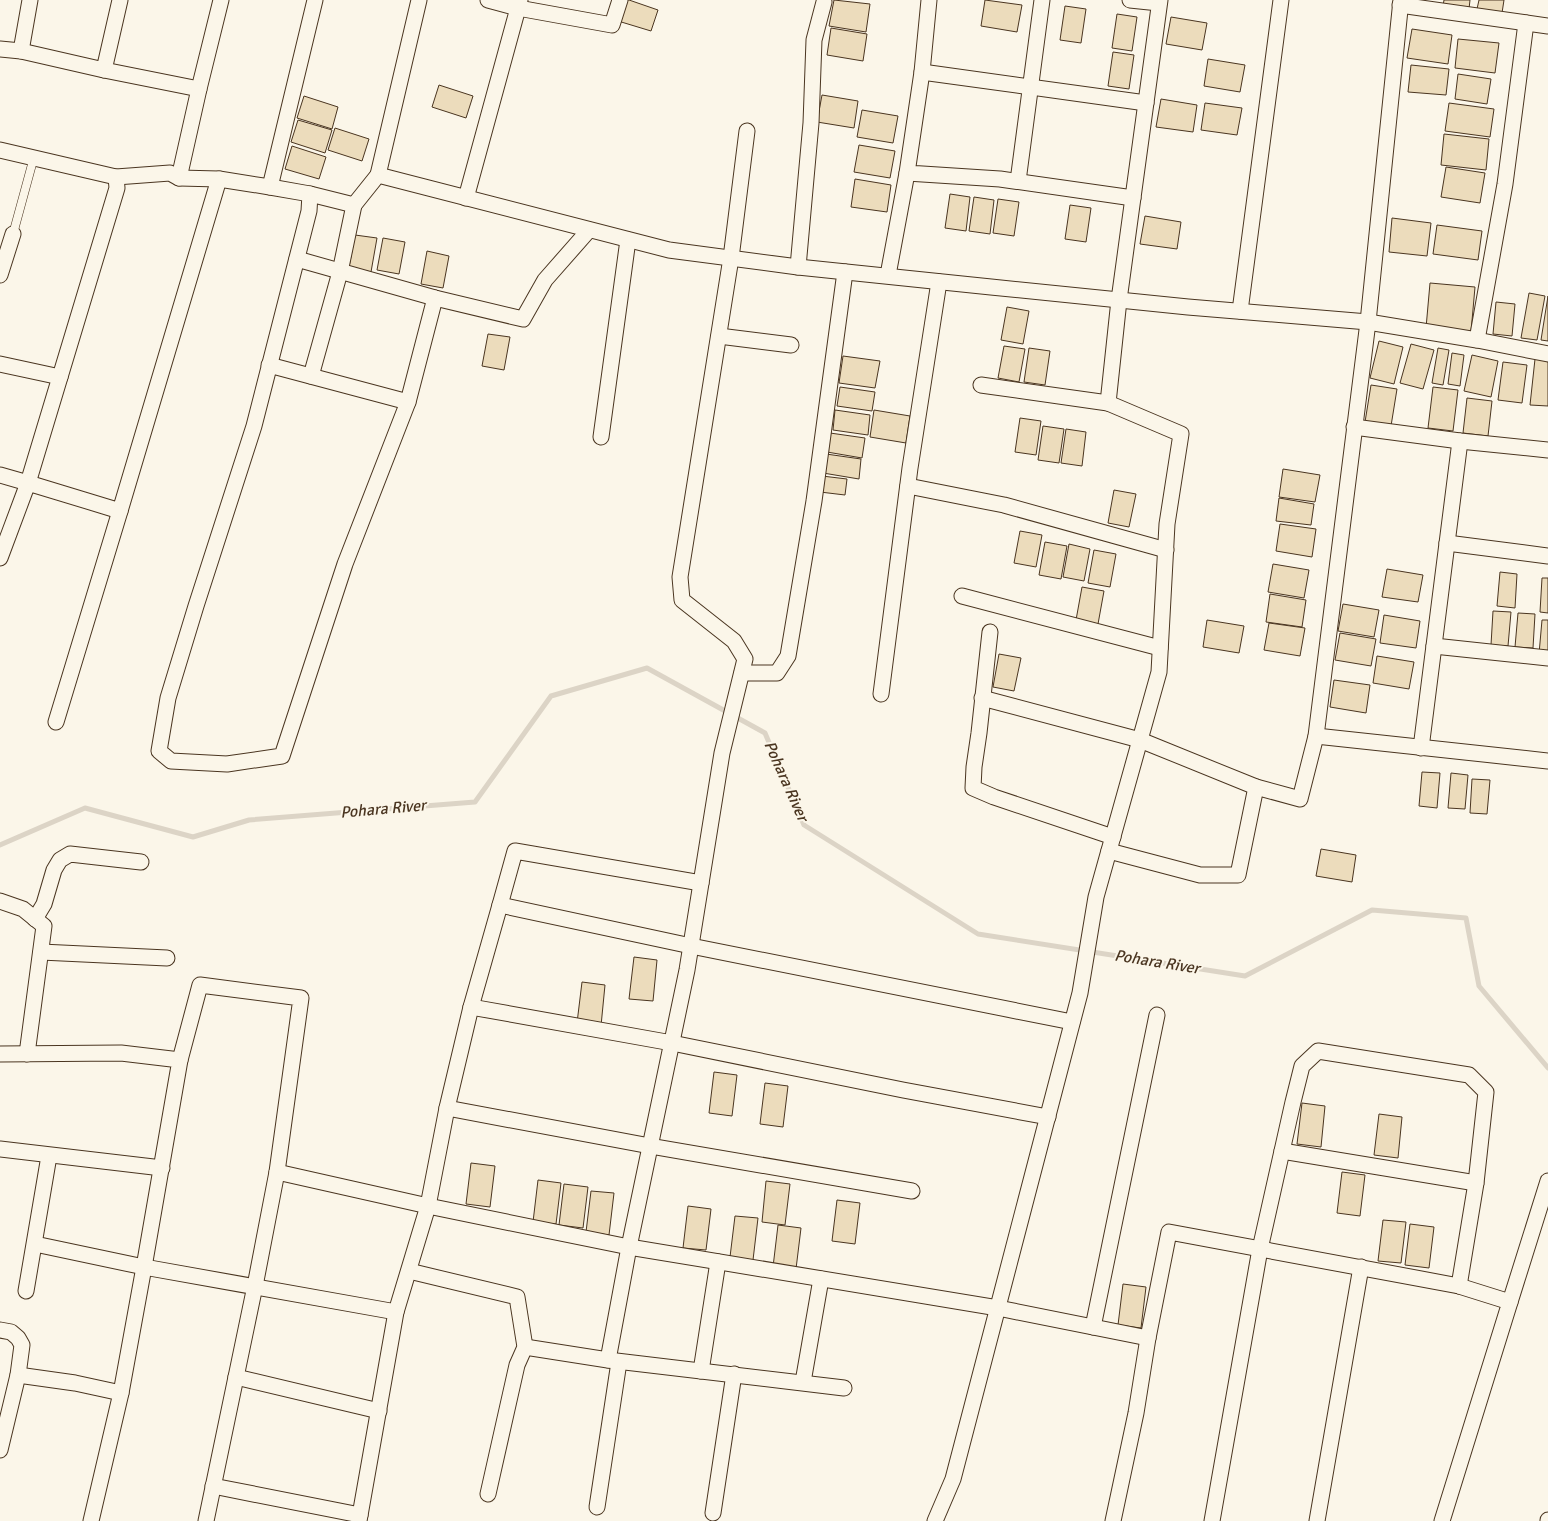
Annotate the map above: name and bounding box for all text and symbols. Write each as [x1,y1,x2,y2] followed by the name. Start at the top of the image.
[759,738,813,826] water label: Pohara River
[339,795,429,823] water label: Pohara River
[1113,945,1203,979] water label: Pohara River

